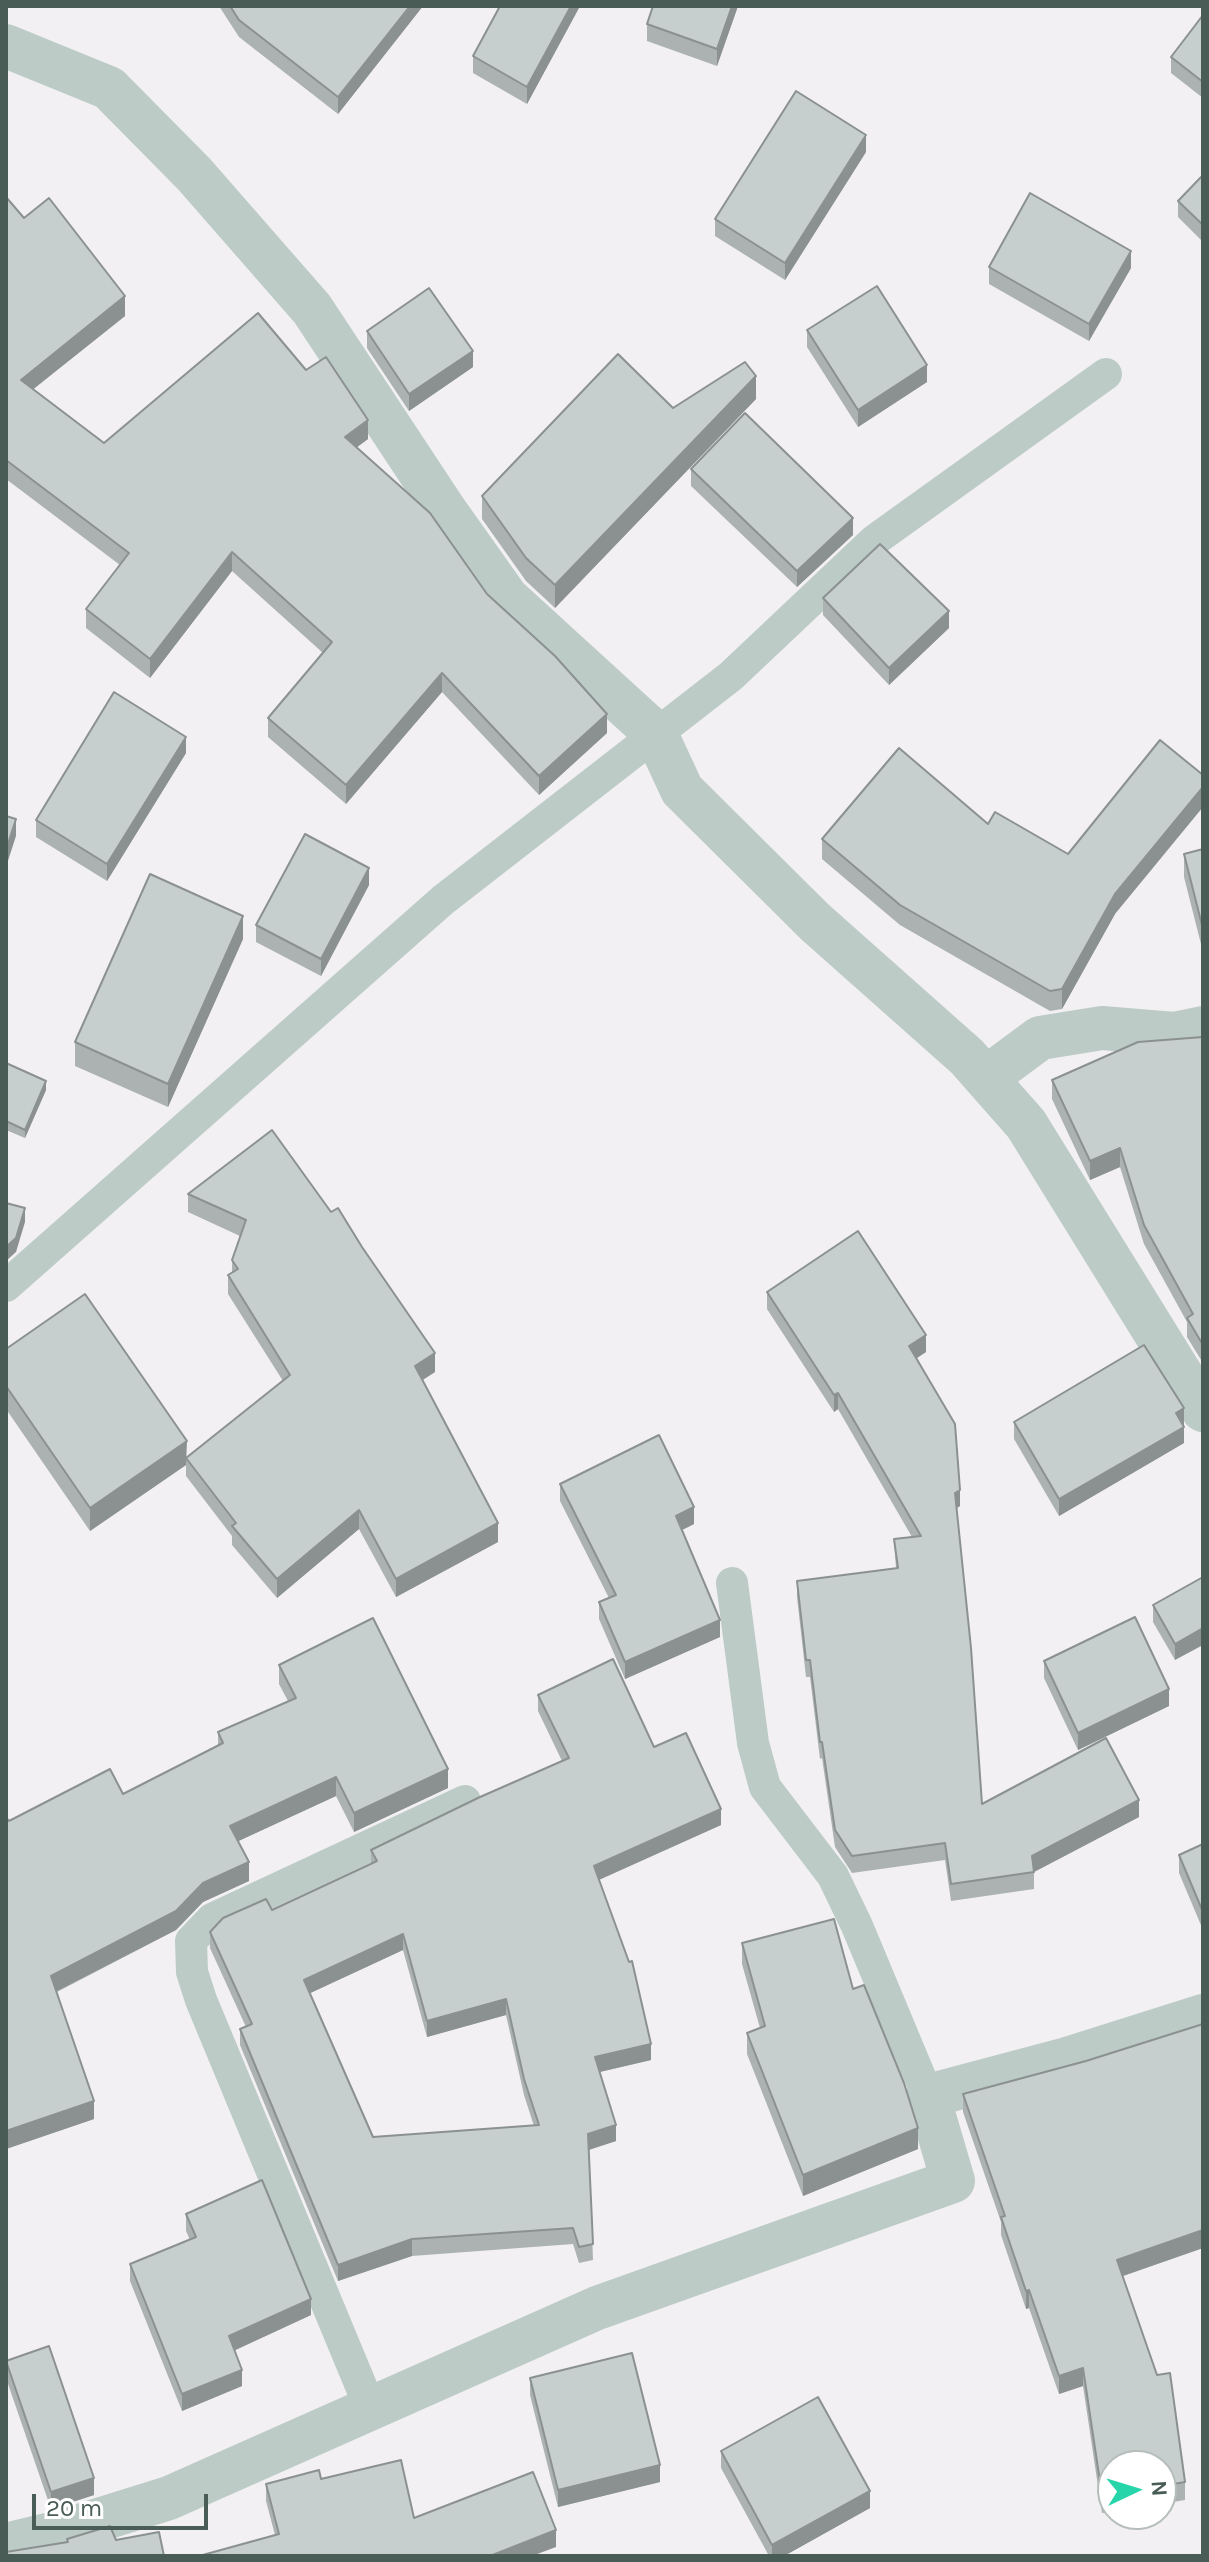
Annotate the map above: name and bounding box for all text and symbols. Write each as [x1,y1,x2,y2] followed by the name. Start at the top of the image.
[1097,2450,1177,2530] north arrow
[36,2478,212,2528] scale bar
[1145,2480,1172,2497] text: N
[46,2494,102,2522] text: 20 m

